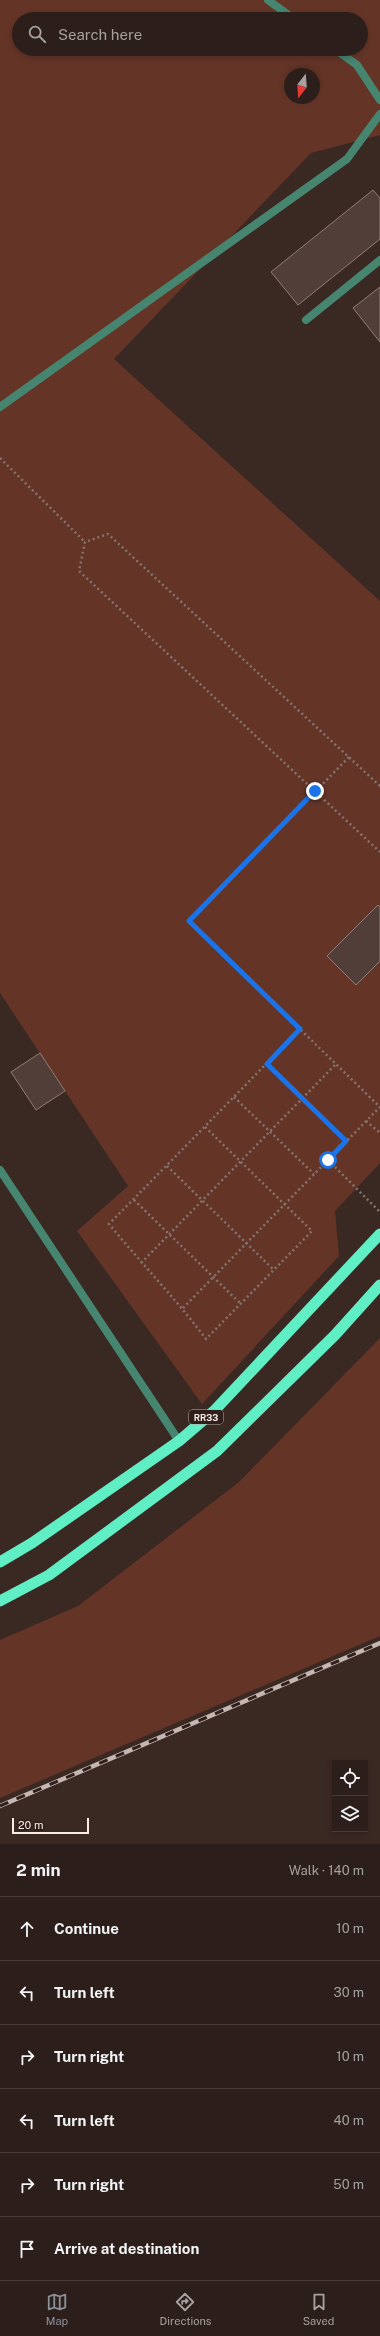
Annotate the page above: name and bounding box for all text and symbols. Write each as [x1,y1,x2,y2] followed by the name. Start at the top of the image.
[12,12,368,56] search box
[26,23,48,45] icon: search
[58,26,142,43] text: Search here
[284,68,320,104] north arrow
[306,782,324,800] route end
[319,1151,337,1169] route start
[189,1410,223,1424] road number: RR33
[332,1760,368,1832] map controls
[332,1760,368,1796] button: locate
[332,1796,368,1832] button: layers
[12,1816,89,1835] scale bar
[18,1819,43,1831] text: 20 m
[16,1860,61,1880] text: 2 min
[289,1863,364,1878] text: Walk · 140 m
[16,1918,38,1940] icon: ahead
[54,1920,119,1937] text: Continue
[336,1921,364,1936] text: 10 m
[16,1982,38,2004] icon: left
[54,1984,115,2001] text: Turn left
[334,1985,364,2000] text: 30 m
[16,2046,38,2068] icon: right
[54,2048,124,2065] text: Turn right
[336,2049,364,2064] text: 10 m
[16,2110,38,2132] icon: left
[54,2112,115,2129] text: Turn left
[333,2113,364,2128] text: 40 m
[16,2174,38,2196] icon: right
[54,2176,124,2193] text: Turn right
[333,2177,364,2192] text: 50 m
[16,2238,38,2260] icon: arrive
[54,2240,199,2257] text: Arrive at destination
[46,2291,68,2327] tab: Map
[160,2291,211,2327] tab: Directions
[303,2291,334,2327] tab: Saved

